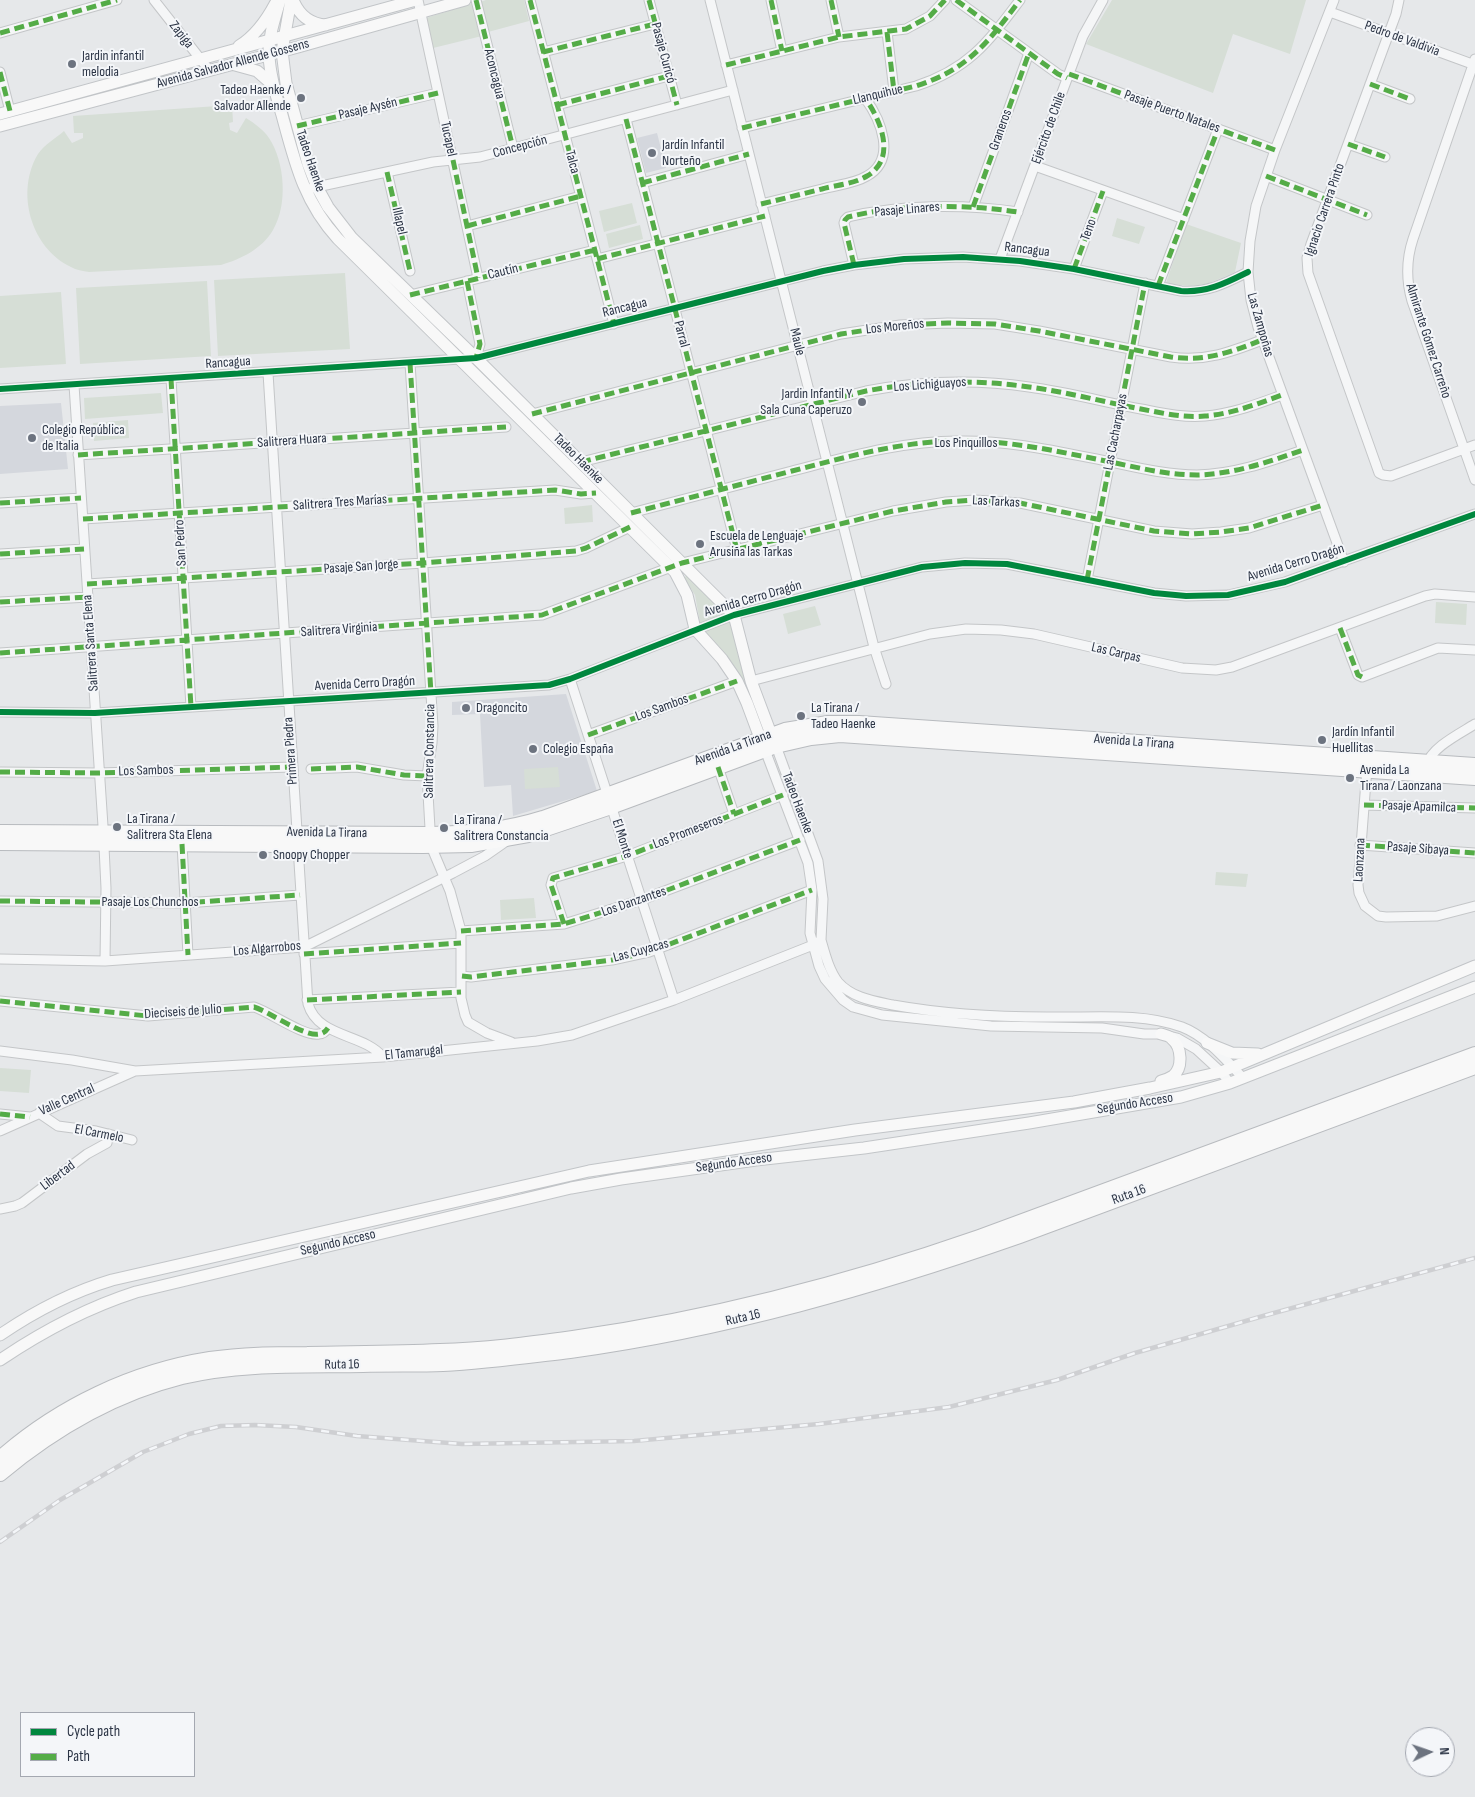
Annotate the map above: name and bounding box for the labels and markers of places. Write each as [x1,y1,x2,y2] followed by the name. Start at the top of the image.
[82,48,144,80] place label: Jardin infantil melodia
[66,58,78,70] marker: Jardin infantil melodia
[214,82,291,114] place label: Tadeo Haenke / Salvador Allende
[295,92,307,104] marker: Tadeo Haenke / Salvador Allende
[662,137,724,170] place label: Jardín Infantil Norteño
[646,147,658,159] marker: Jardín Infantil Norteño
[760,386,852,418] place label: Jardin Infantil Y Sala Cuna Caperuzo
[856,396,868,408] marker: Jardin Infantil Y Sala Cuna Caperuzo
[42,422,125,454] place label: Colegio República de Italia
[26,432,38,444] marker: Colegio República de Italia
[710,528,803,560] place label: Escuela de Lenguaje Arusiña las Tarkas
[694,538,706,550] marker: Escuela de Lenguaje Arusiña las Tarkas
[476,700,528,716] place label: Dragoncito
[811,700,876,732] place label: La Tirana / Tadeo Haenke
[460,702,472,714] marker: Dragoncito
[795,710,807,722] marker: La Tirana / Tadeo Haenke
[1332,724,1394,756] place label: Jardín Infantil Huellitas
[1316,734,1328,746] marker: Jardín Infantil Huellitas
[543,741,613,757] place label: Colegio España
[527,743,539,755] marker: Colegio España
[1360,762,1442,794] place label: Avenida La Tirana / Laonzana
[1344,772,1356,784] marker: Avenida La Tirana / Laonzana
[127,811,212,844] place label: La Tirana / Salitrera Sta Elena
[454,812,549,844] place label: La Tirana / Salitrera Constancia
[111,821,123,833] marker: La Tirana / Salitrera Sta Elena
[438,822,450,834] marker: La Tirana / Salitrera Constancia
[273,847,350,863] place label: Snoopy Chopper
[257,849,269,861] marker: Snoopy Chopper

